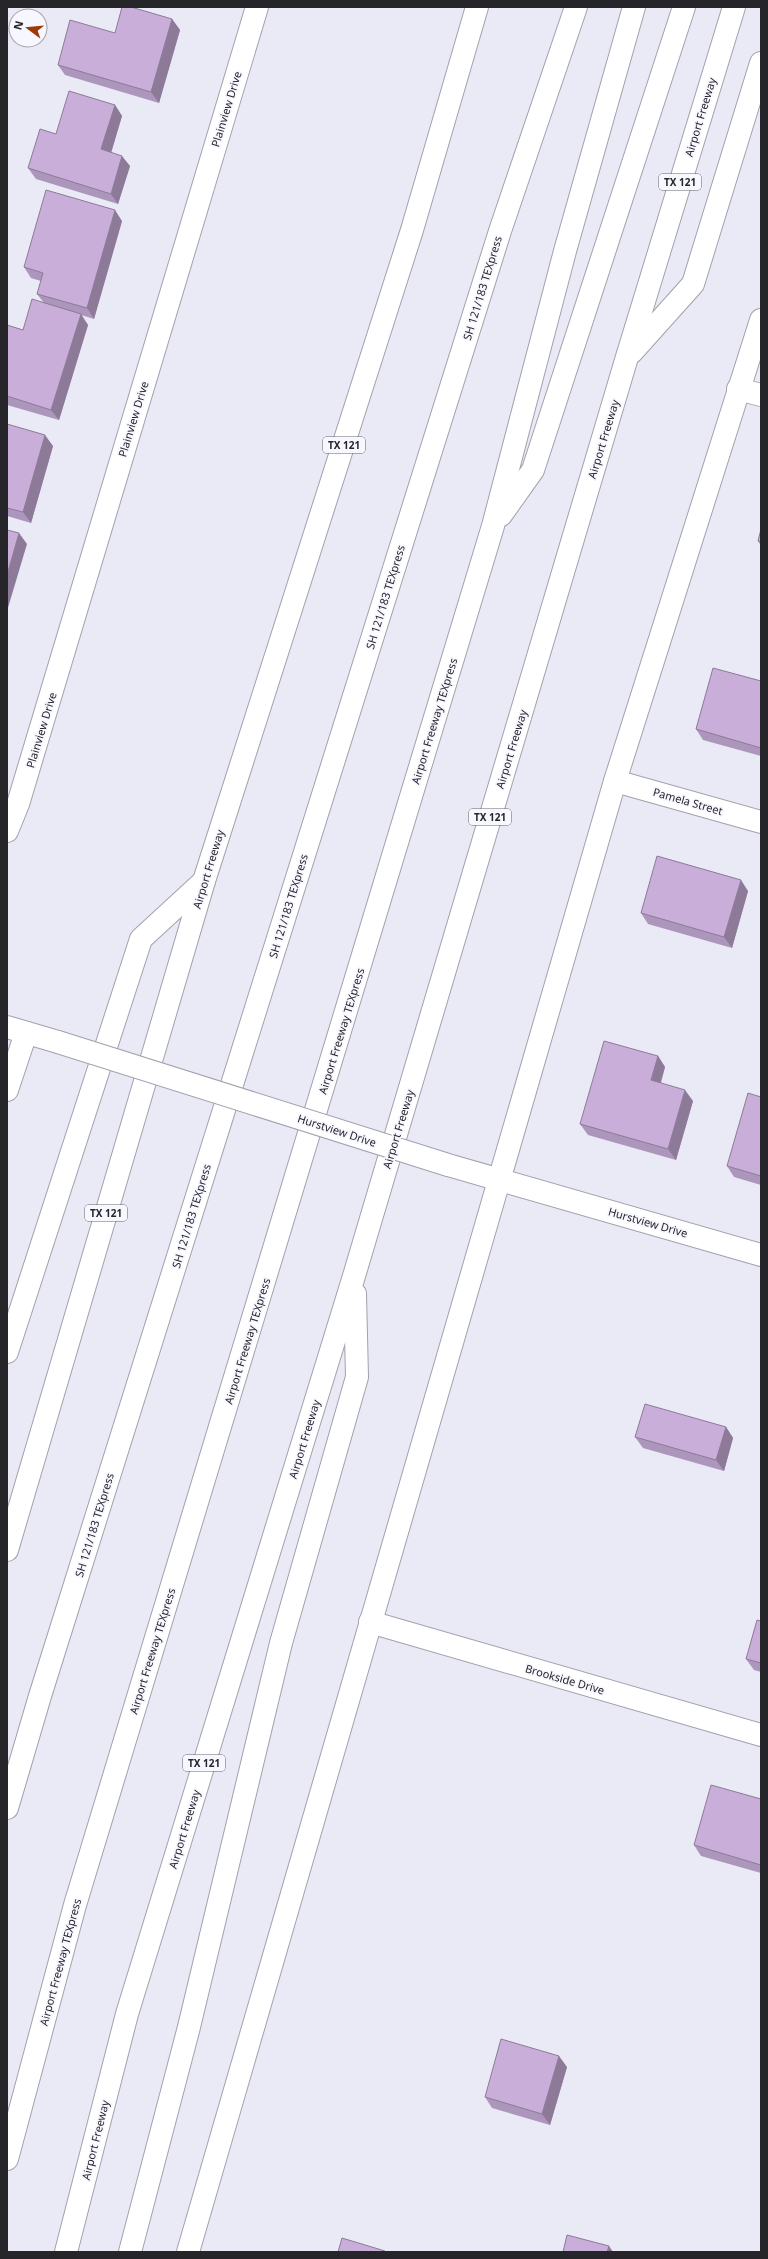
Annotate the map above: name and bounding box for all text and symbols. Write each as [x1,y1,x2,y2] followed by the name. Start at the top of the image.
[8,8,48,48] north arrow
[9,19,26,31] text: N
[207,69,245,149] street label: Plainview Drive
[681,75,719,158] street label: Airport Freeway
[659,174,701,190] road number: TX 121
[459,234,505,342] street label: SH 121/183 TEXpress
[114,379,152,459] street label: Plainview Drive
[584,397,622,480] street label: Airport Freeway
[323,437,365,453] road number: TX 121
[362,543,408,651] street label: SH 121/183 TEXpress
[408,656,460,786] street label: Airport Freeway TEXpress
[22,690,60,770] street label: Plainview Drive
[492,707,530,790] street label: Airport Freeway
[651,784,725,818] street label: Pamela Street
[469,809,511,825] road number: TX 121
[189,827,227,910] street label: Airport Freeway
[265,852,311,960] street label: SH 121/183 TEXpress
[315,966,367,1096] street label: Airport Freeway TEXpress
[379,1087,417,1170] street label: Airport Freeway
[296,1110,378,1150] street label: Hurstview Drive
[168,1162,214,1270] street label: SH 121/183 TEXpress
[607,1204,689,1240] street label: Hurstview Drive
[85,1205,127,1221] road number: TX 121
[221,1276,273,1406] street label: Airport Freeway TEXpress
[285,1397,323,1480] street label: Airport Freeway
[71,1471,117,1579] street label: SH 121/183 TEXpress
[126,1586,178,1716] street label: Airport Freeway TEXpress
[524,1661,606,1697] street label: Brookside Drive
[183,1755,225,1771] road number: TX 121
[165,1787,203,1870] street label: Airport Freeway
[36,1897,84,2027] street label: Airport Freeway TEXpress
[78,2098,112,2182] street label: Airport Freeway

